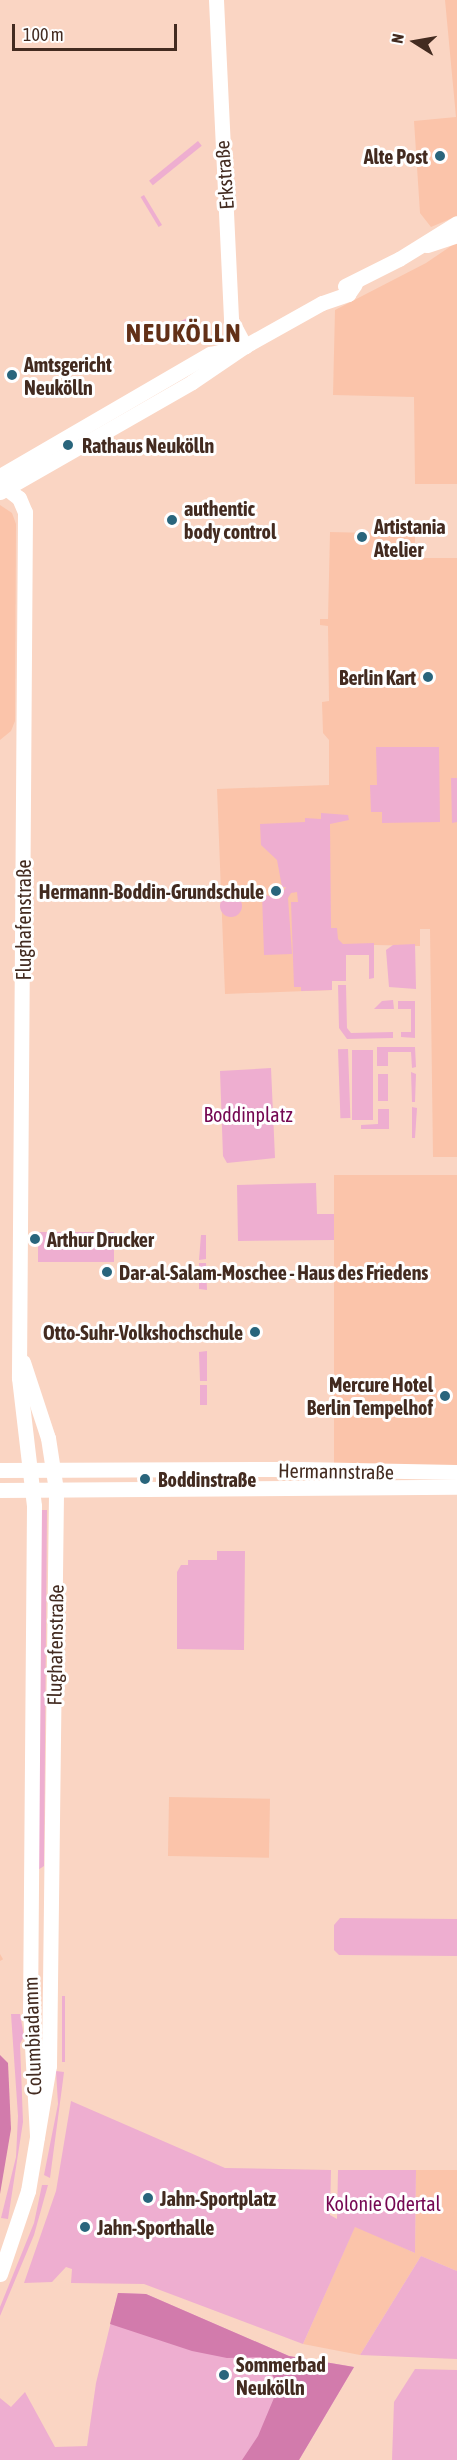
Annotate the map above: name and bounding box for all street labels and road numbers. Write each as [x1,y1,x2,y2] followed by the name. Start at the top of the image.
[210,140,238,210] street label: Erkstraße
[11,859,35,981] street label: Flughafenstraße
[278,1458,394,1484] street label: Hermannstraße
[42,1584,68,1706] street label: Flughafenstraße
[18,1976,46,2096] street label: Columbiadamm

